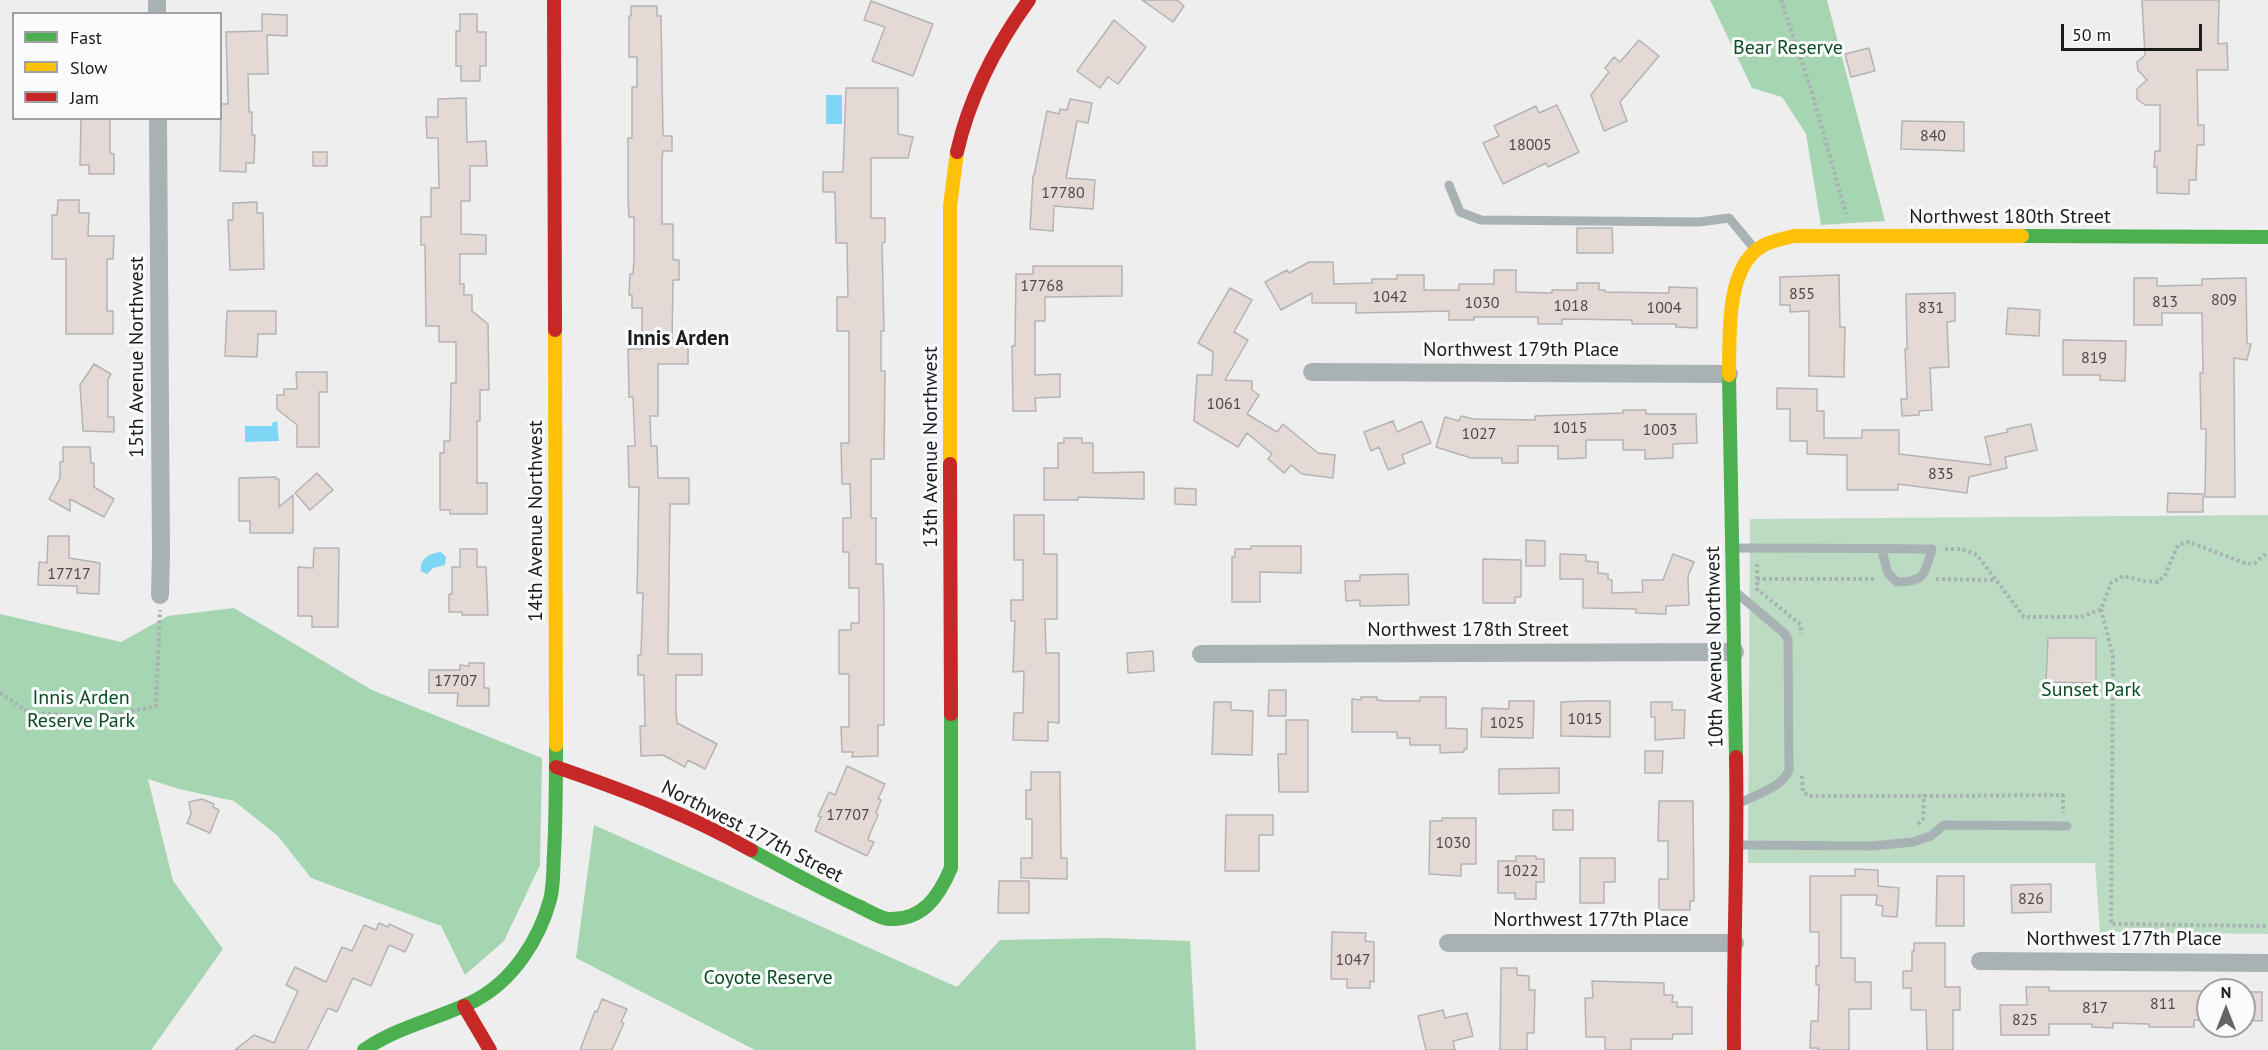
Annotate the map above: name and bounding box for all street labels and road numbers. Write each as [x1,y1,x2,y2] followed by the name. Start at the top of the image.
[1909,205,2111,229] street label: Northwest 180th Street
[125,256,149,458] street label: 15th Avenue Northwest
[1423,338,1619,362] street label: Northwest 179th Place
[919,346,943,548] street label: 13th Avenue Northwest
[524,420,548,622] street label: 14th Avenue Northwest
[1701,546,1729,748] street label: 10th Avenue Northwest
[1367,618,1569,642] street label: Northwest 178th Street
[657,776,847,888] street label: Northwest 177th Street
[1493,908,1689,932] street label: Northwest 177th Place
[2026,927,2222,951] street label: Northwest 177th Place

